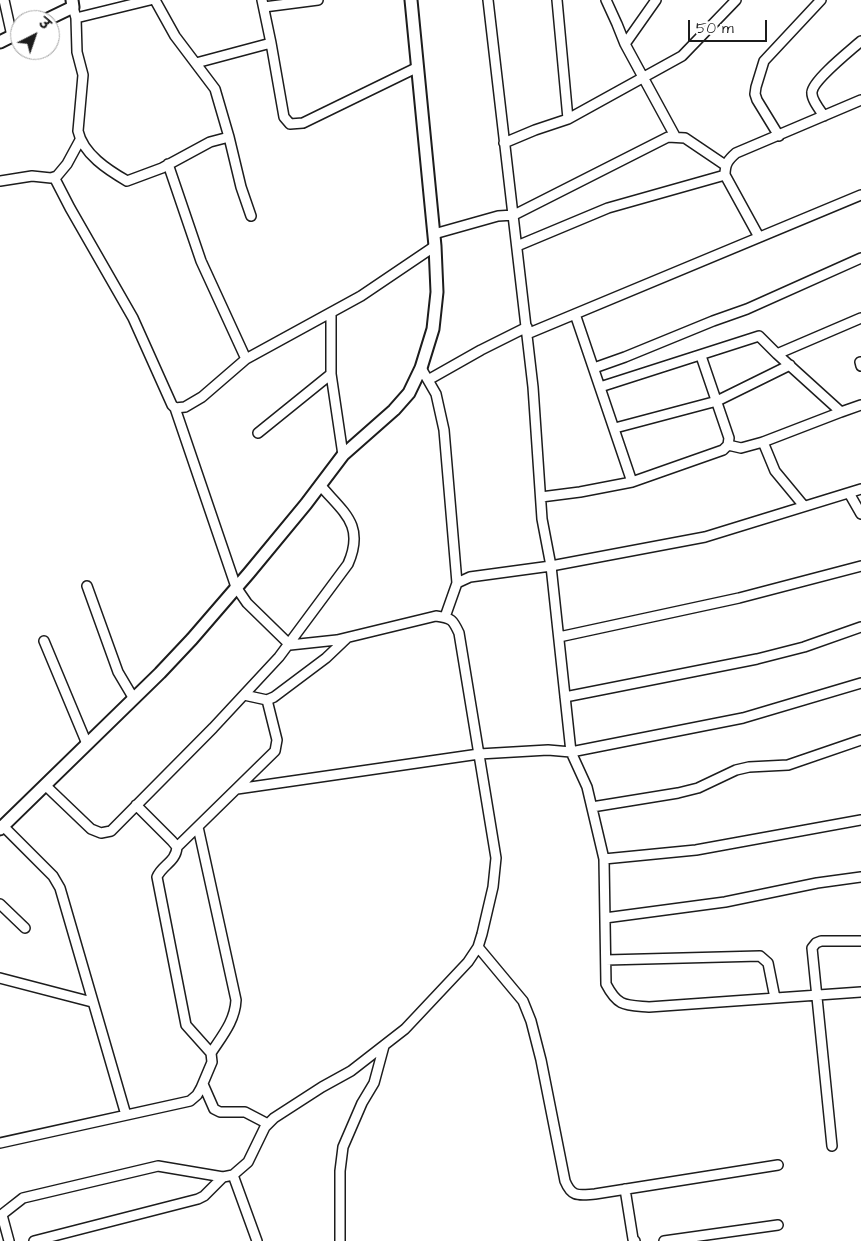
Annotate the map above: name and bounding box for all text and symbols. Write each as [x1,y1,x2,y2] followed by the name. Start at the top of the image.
[10,10,60,60] north arrow
[691,10,770,42] scale bar
[34,14,54,35] text: उ
[696,18,734,39] text: 50 m

